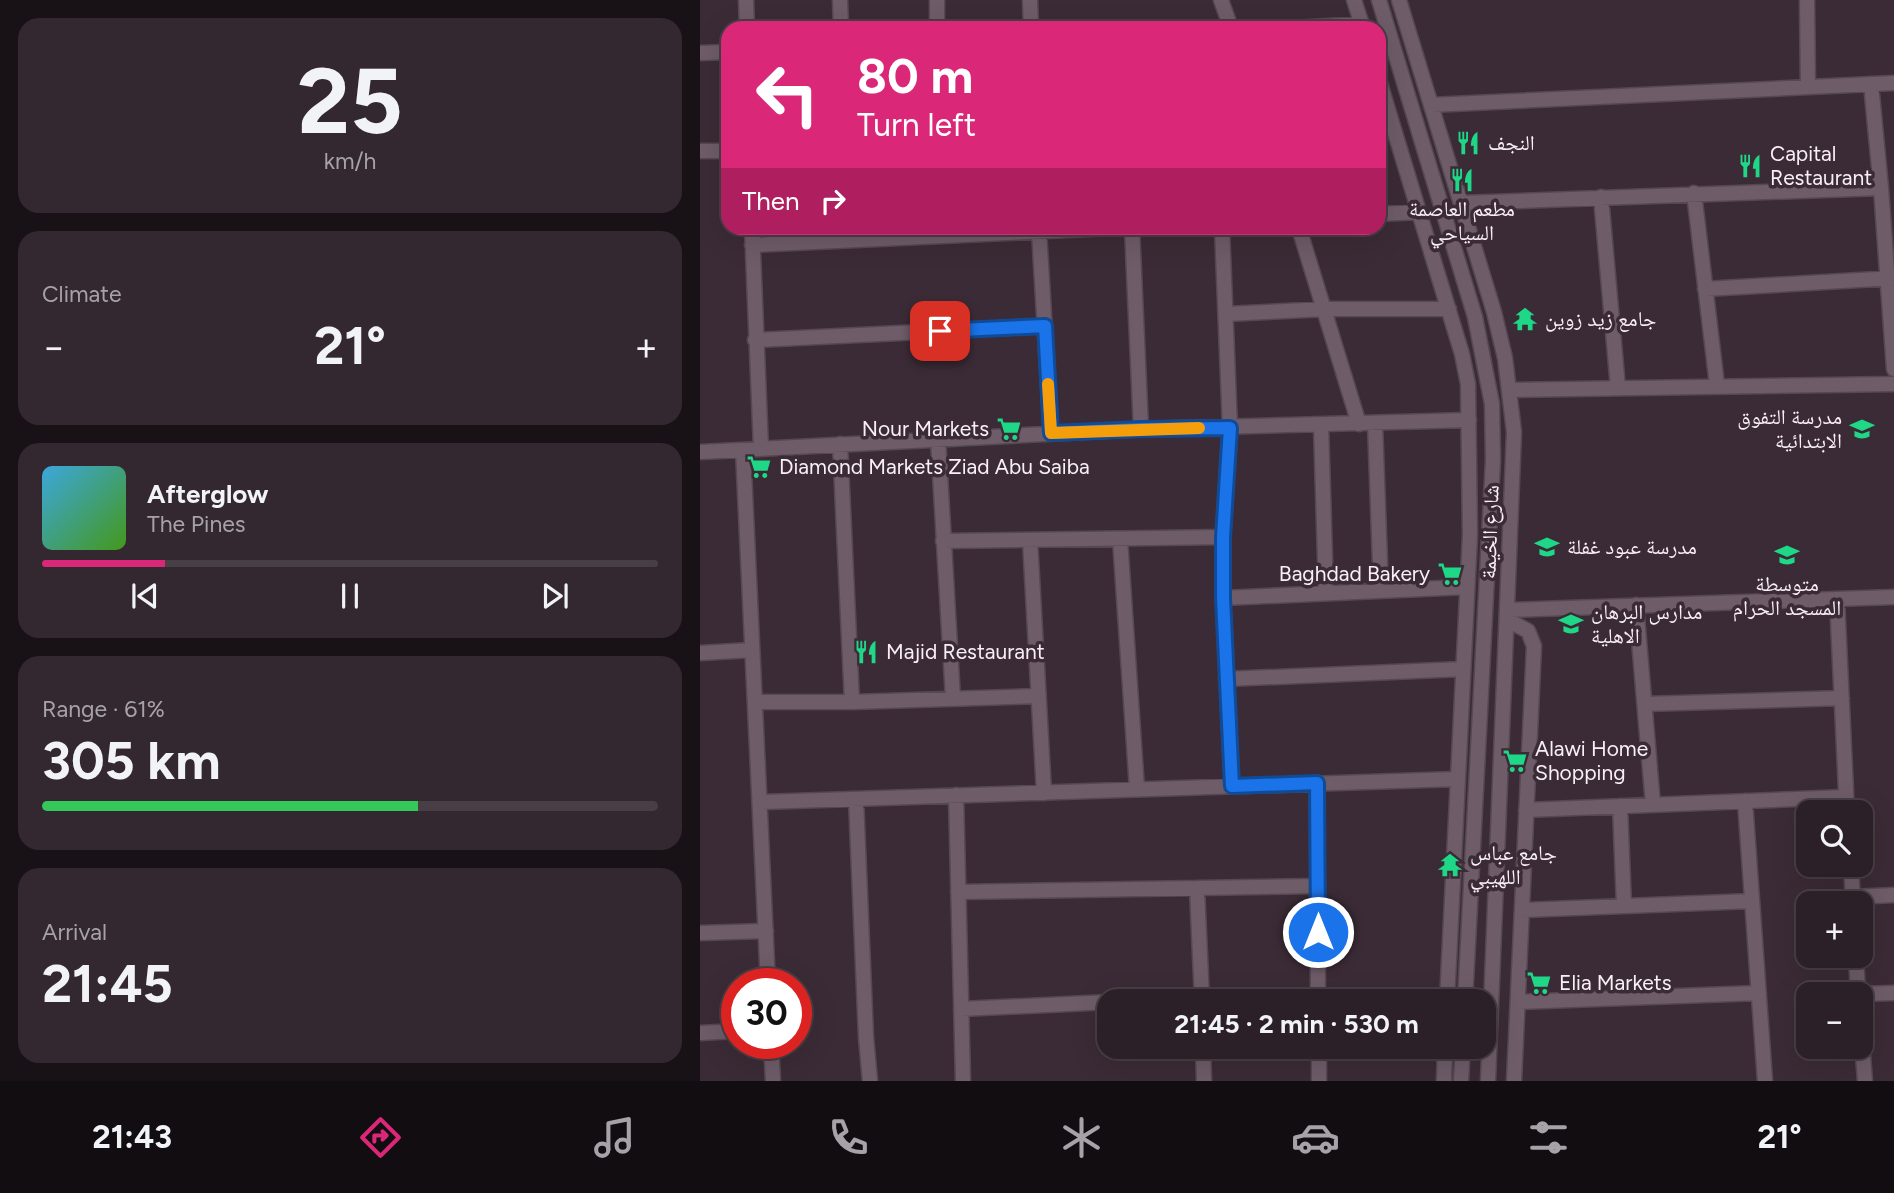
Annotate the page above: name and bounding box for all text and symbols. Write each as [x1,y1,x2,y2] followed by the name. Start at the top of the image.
[857,46,973,105] text: 80 m
[297,47,403,156] text: 25
[742,49,833,140] icon: left
[857,106,976,144] text: Turn left
[1454,129,1482,157] restaurant icon: النجف
[1488,130,1535,155] place label: النجف
[1770,141,1872,190] place label: Capital Restaurant
[324,147,376,175] text: km/h
[1736,152,1764,180] restaurant icon: Capital Restaurant
[1448,166,1476,194] restaurant icon: مطعم العاصمة السياحي
[814,182,852,220] icon: right
[742,185,800,217] text: Then
[1409,196,1515,249] place label: مطعم العاصمة السياحي
[42,280,121,308] text: Climate
[910,301,970,361] pin
[1511,305,1539,333] temple icon: جامع زيد زوين
[1545,306,1656,332] place label: جامع زيد زوين
[921,312,959,350] icon: arrive
[314,315,386,377] text: 21°
[42,324,66,370] text: −
[634,324,658,370] text: +
[1737,404,1842,453] place label: مدرسة التفوق الابتدائية
[995,415,1023,443] supermarket icon: Nour Markets
[1848,415,1876,443] school or university icon: مدرسة التفوق الابتدائية
[862,416,989,441] place label: Nour Markets
[745,453,773,481] supermarket icon: Diamond Markets Ziad Abu Saiba
[779,454,1090,479] place label: Diamond Markets Ziad Abu Saiba
[147,478,269,510] text: Afterglow
[1475,484,1505,580] street label: شارع الخيمة
[147,510,246,538] text: The Pines
[1533,533,1561,561] school or university icon: مدرسة عبود غفلة
[1567,534,1697,559] place label: مدرسة عبود غفلة
[1773,541,1801,569] school or university icon: متوسطة المسجد الحرام
[1436,560,1464,588] supermarket icon: Baghdad Bakery
[1279,561,1430,586] place label: Baghdad Bakery
[1733,571,1841,622] place label: متوسطة المسجد الحرام
[126,577,164,615] icon: previous
[331,577,369,615] icon: pause
[536,577,574,615] icon: next
[1591,599,1702,648] place label: مدارس البرهان الاهلية
[1557,610,1585,638] school or university icon: مدارس البرهان الاهلية
[852,638,880,666] restaurant icon: Majid Restaurant
[886,639,1045,664] place label: Majid Restaurant
[42,695,165,723] text: Range · 61%
[42,730,221,792] text: 305 km
[1535,736,1648,785] place label: Alawi Home Shopping
[1501,747,1529,775] supermarket icon: Alawi Home Shopping
[1796,800,1873,1059] map controls
[1796,800,1873,877] button: search
[1470,840,1557,893] place label: جامع عباس اللهيبي
[1436,851,1464,879] temple icon: جامع عباس اللهيبي
[1796,891,1873,968] button: +
[1281,895,1355,969] position arrow
[42,918,107,946] text: Arrival
[42,953,173,1015] text: 21:45
[721,968,812,1059] speed limit sign: 30
[1525,969,1553,997] supermarket icon: Elia Markets
[1559,970,1672,995] place label: Elia Markets
[1796,982,1873,1059] button: −
[1174,1008,1419,1040] text: 21:45 · 2 min · 530 m
[356,1113,405,1162] icon: directions
[590,1113,639,1162] icon: music
[824,1113,873,1162] icon: phone
[1057,1113,1106,1162] icon: climate
[1291,1113,1340,1162] icon: car
[1524,1113,1573,1162] icon: filters
[92,1118,172,1156] text: 21:43
[1758,1118,1802,1156] text: 21°

